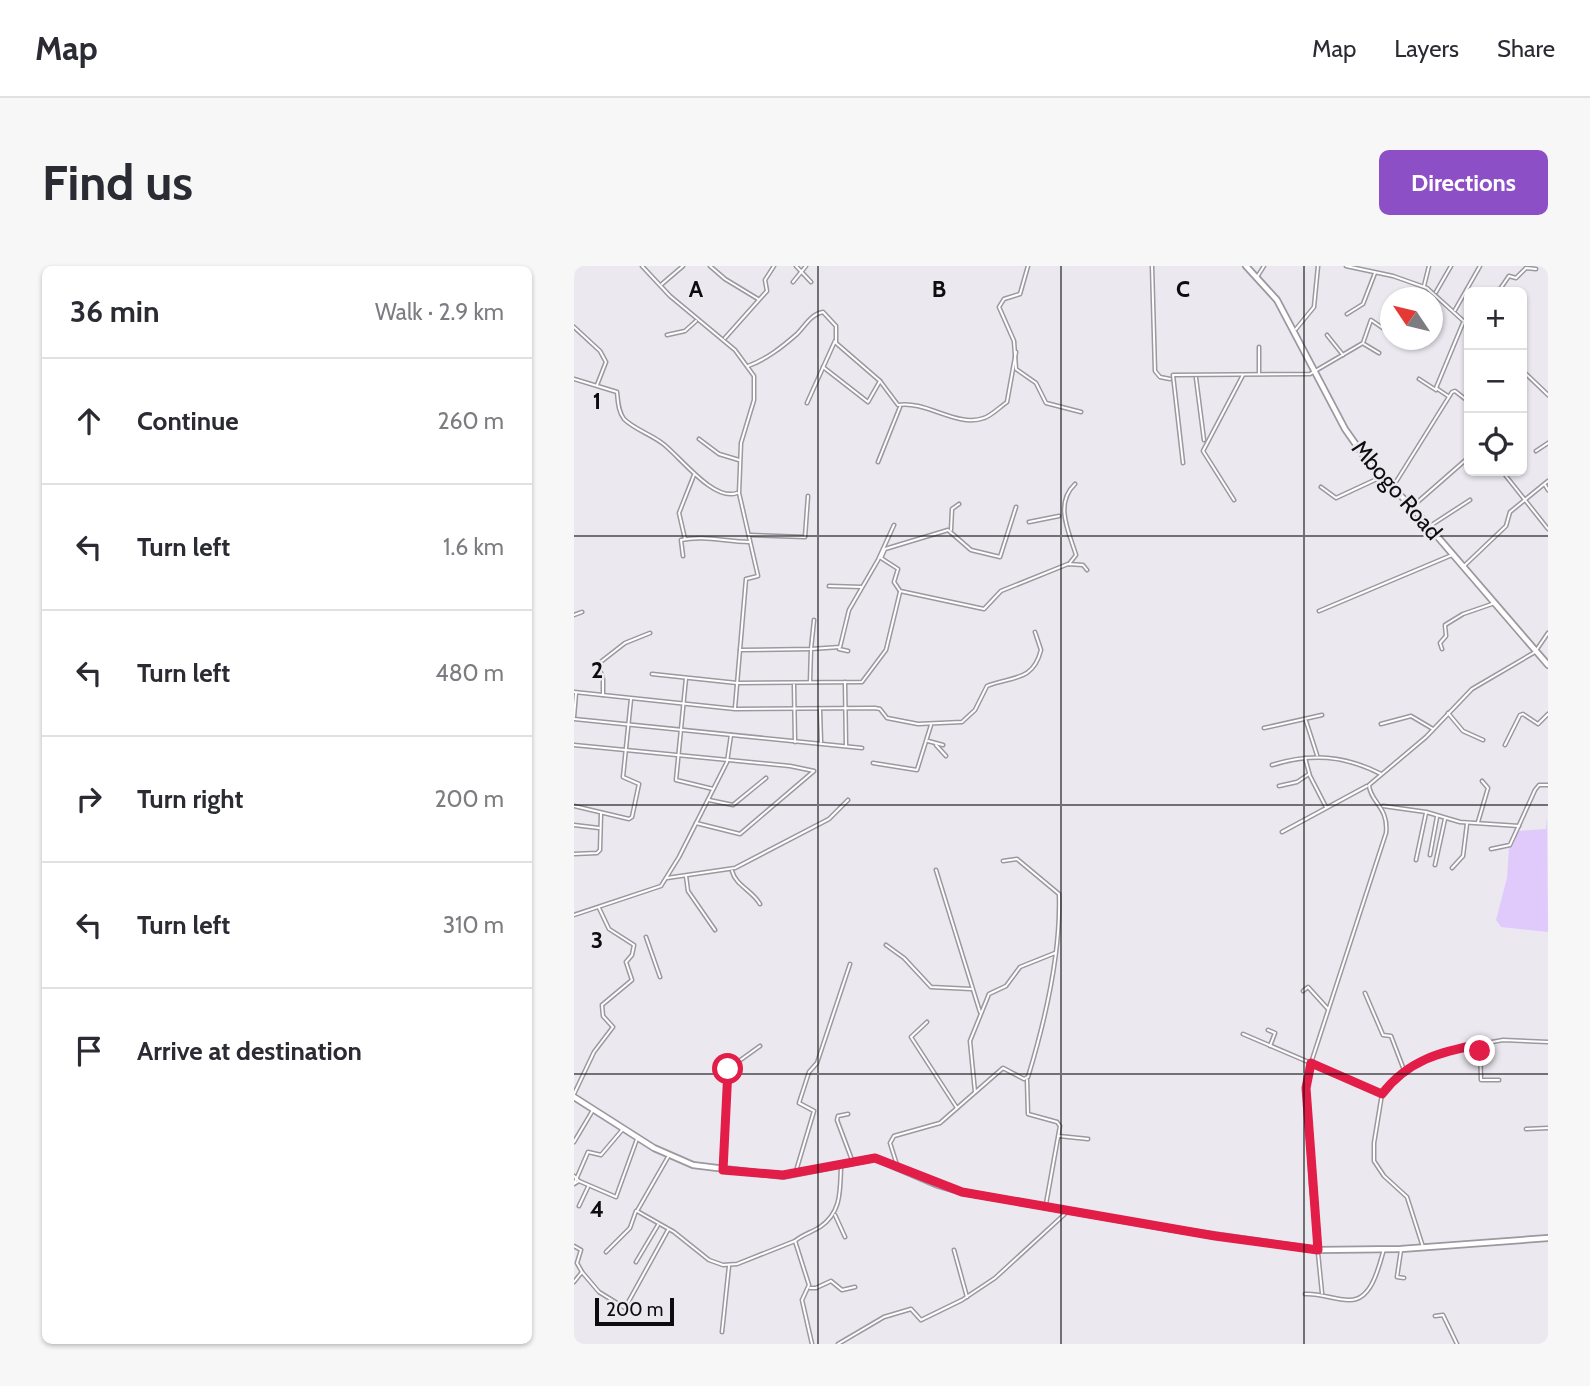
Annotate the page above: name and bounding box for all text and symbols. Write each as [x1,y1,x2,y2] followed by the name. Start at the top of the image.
[35,28,98,68] text: Map
[1312,34,1356,63] text: Map
[1394,34,1459,63] text: Layers
[1497,34,1555,63] text: Share
[1379,150,1548,215] button: Directions
[42,153,193,212] text: Find us
[689,275,704,303] text: A
[932,275,946,303] text: B
[1176,275,1190,303] text: C
[1380,287,1443,350] north arrow
[1464,287,1527,476] map controls
[1464,287,1527,350] button: +
[70,293,160,330] text: 36 min
[375,298,504,326] text: Walk · 2.9 km
[1464,350,1527,413] button: −
[593,387,601,415] text: 1
[70,402,108,440] icon: ahead
[137,405,239,437] text: Continue
[437,407,504,435] text: 260 m
[1464,413,1527,476] button: locate
[1346,434,1448,546] street label: Mbogo Road
[70,528,108,566] icon: left
[137,531,230,563] text: Turn left
[443,533,504,561] text: 1.6 km
[70,654,108,692] icon: left
[591,656,603,684] text: 2
[137,657,230,689] text: Turn left
[435,659,504,687] text: 480 m
[70,780,108,818] icon: right
[137,783,243,815] text: Turn right
[434,785,504,813] text: 200 m
[70,906,108,944] icon: left
[137,909,230,941] text: Turn left
[443,911,504,939] text: 310 m
[591,926,603,954] text: 3
[70,1032,108,1070] icon: arrive
[137,1035,362,1067] text: Arrive at destination
[1464,1035,1495,1066] route end
[712,1053,743,1084] route start
[590,1195,604,1223] text: 4
[595,1295,674,1327] scale bar
[606,1298,663,1321] text: 200 m

